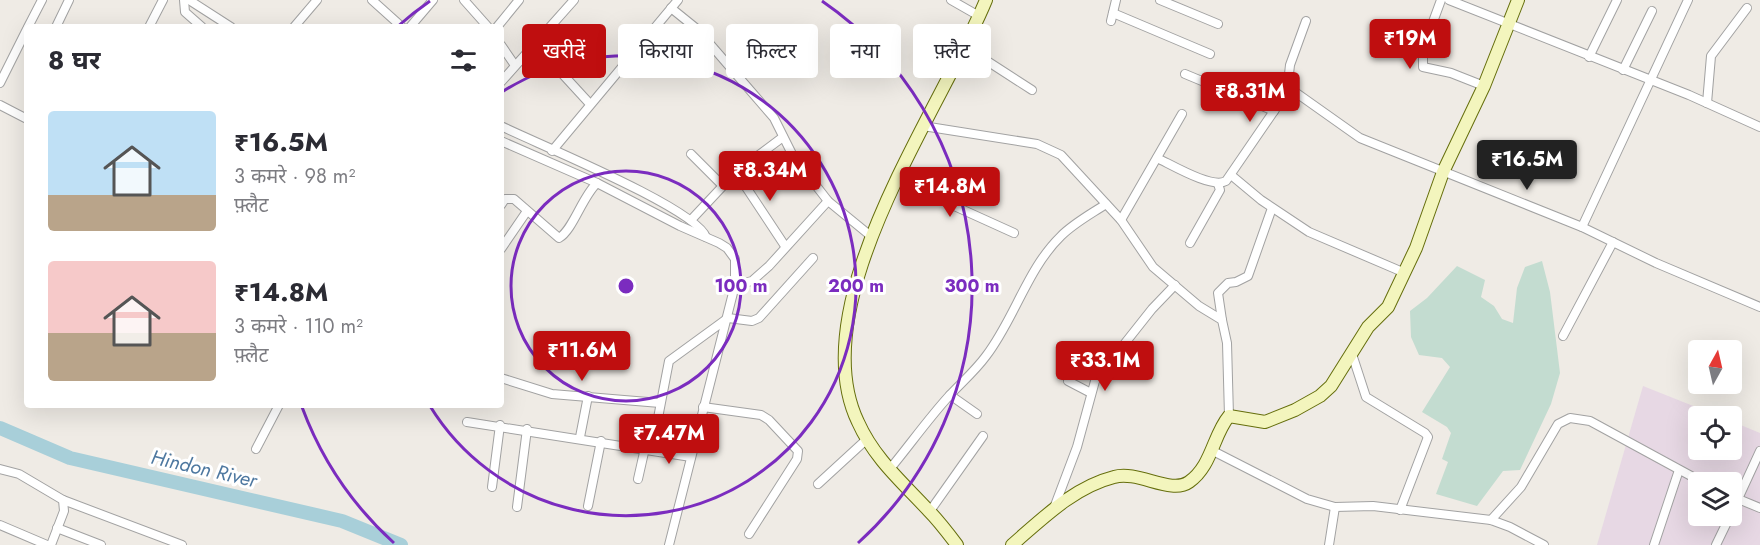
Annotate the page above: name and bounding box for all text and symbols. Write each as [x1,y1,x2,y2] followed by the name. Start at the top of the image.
[1374,19,1446,70] pin: ₹19M
[522,24,606,78] chip: खरीदें
[618,24,714,78] chip: किराया
[726,24,818,78] chip: फ़िल्टर
[830,24,901,78] chip: नया
[913,24,991,78] chip: फ़्लैट
[1384,24,1436,53] text: ₹19M
[48,41,100,79] text: 8 घर
[447,44,480,77] icon: filters
[1201,72,1299,123] pin: ₹8.31M
[1215,77,1285,106] text: ₹8.31M
[234,123,328,161] text: ₹16.5M
[96,135,168,207] icon: home
[1478,140,1576,191] pin: ₹16.5M
[1491,145,1563,174] text: ₹16.5M
[721,151,819,202] pin: ₹8.34M
[733,156,807,185] text: ₹8.34M
[234,162,355,191] text: 3 कमरे · 98 m²
[901,167,999,218] pin: ₹14.8M
[914,172,986,201] text: ₹14.8M
[234,191,269,220] text: फ़्लैट
[234,273,328,311] text: ₹14.8M
[714,273,768,299] text: 100 m
[828,273,884,299] text: 200 m
[944,273,1000,299] text: 300 m
[616,276,636,296] centre of rings
[96,285,168,357] icon: home
[234,312,363,341] text: 3 कमरे · 110 m²
[533,331,631,382] pin: ₹11.6M
[547,336,617,365] text: ₹11.6M
[1688,340,1742,394] north arrow
[1688,340,1742,526] map controls
[234,341,269,370] text: फ़्लैट
[1056,341,1154,392] pin: ₹33.1M
[1070,346,1140,375] text: ₹33.1M
[1688,406,1742,460] button: locate
[620,414,718,465] pin: ₹7.47M
[633,419,705,448] text: ₹7.47M
[148,443,261,496] water label: Hindon River
[1688,472,1742,526] button: layers

